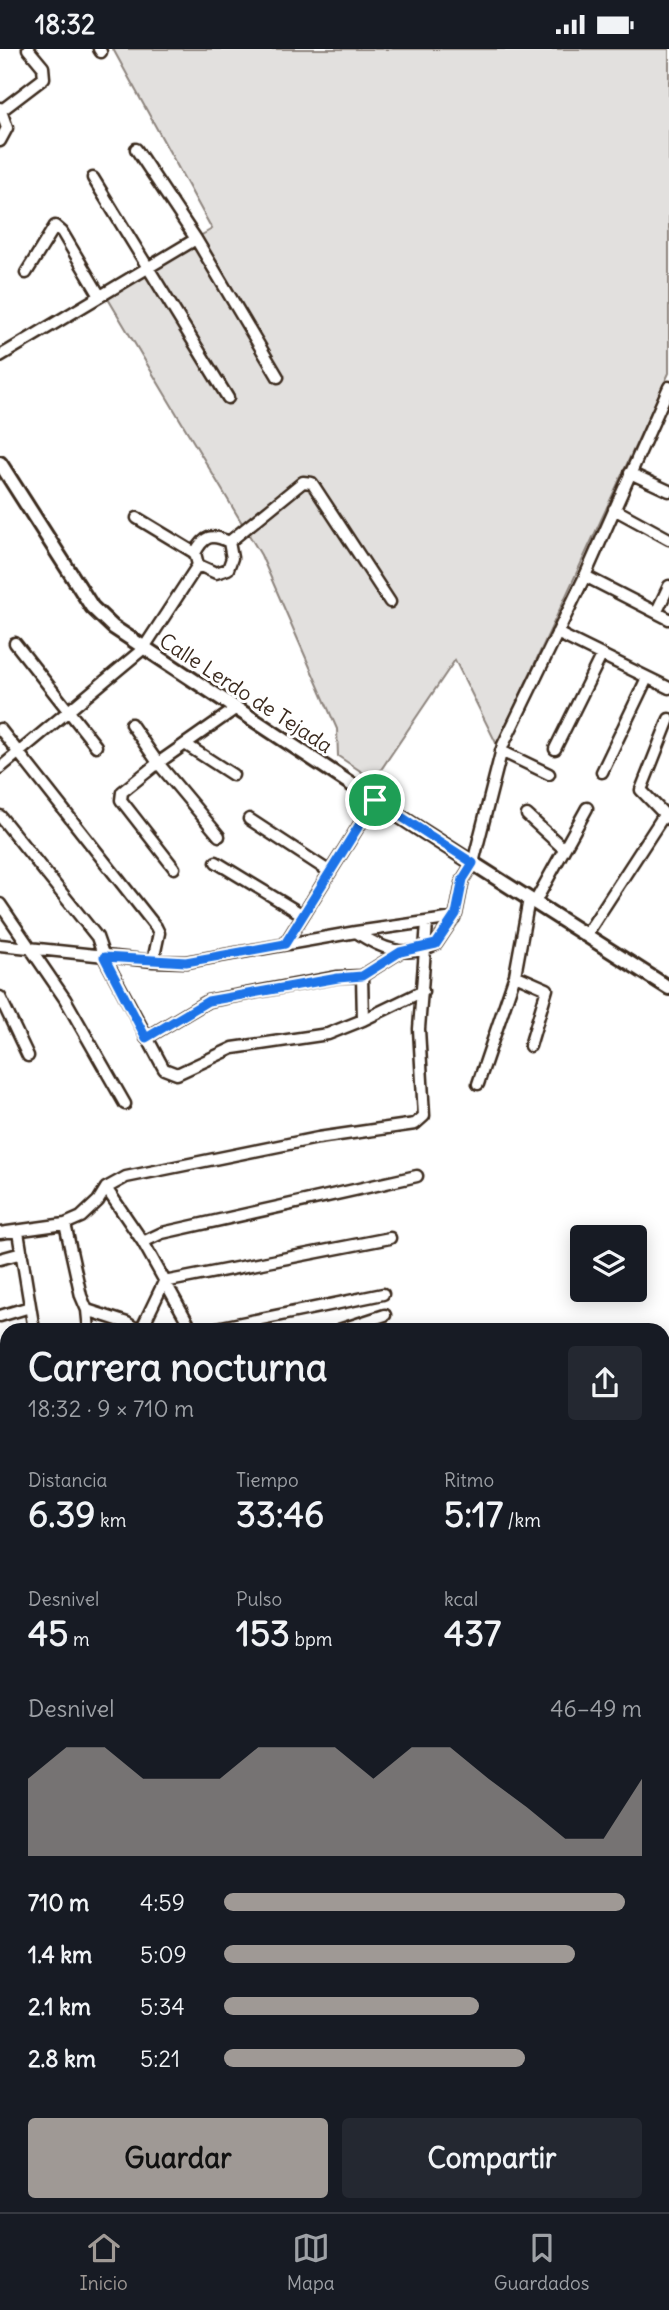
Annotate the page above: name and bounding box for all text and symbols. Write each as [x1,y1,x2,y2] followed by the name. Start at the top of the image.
[35,8,95,41] text: 18:32
[154,627,338,759] street label: Calle Lerdo de Tejada
[345,770,405,830] pin
[356,781,394,819] icon: arrive
[570,1225,647,1302] map controls
[570,1225,647,1302] button: layers
[28,1344,327,1391] text: Carrera nocturna
[568,1346,642,1420] button: share
[28,1394,194,1423] text: 18:32 · 9 × 710 m
[28,1468,107,1492] text: Distancia
[236,1468,299,1492] text: Tiempo
[444,1468,494,1492] text: Ritmo
[28,1492,95,1536] text: 6.39
[236,1492,324,1536] text: 33:46
[444,1492,503,1536] text: 5:17
[95,1508,126,1532] text: km
[503,1508,541,1532] text: /km
[28,1587,99,1611] text: Desnivel
[236,1587,282,1611] text: Pulso
[444,1587,478,1611] text: kcal
[28,1611,68,1655] text: 45
[236,1611,290,1655] text: 153
[444,1611,501,1655] text: 437
[68,1627,90,1651] text: m
[290,1627,332,1651] text: bpm
[28,1694,114,1723] text: Desnivel
[550,1694,642,1723] text: 46–49 m
[28,1888,89,1917] text: 710 m
[140,1888,185,1917] text: 4:59
[28,1940,92,1969] text: 1.4 km
[140,1940,187,1969] text: 5:09
[28,1992,91,2021] text: 2.1 km
[140,1992,185,2021] text: 5:34
[28,2044,96,2073] text: 2.8 km
[140,2044,180,2073] text: 5:21
[28,2118,328,2198] button: Guardar
[342,2118,642,2198] button: Compartir
[80,2229,128,2295] tab: Inicio
[287,2229,335,2295] tab: Mapa
[494,2229,589,2295] tab: Guardados

